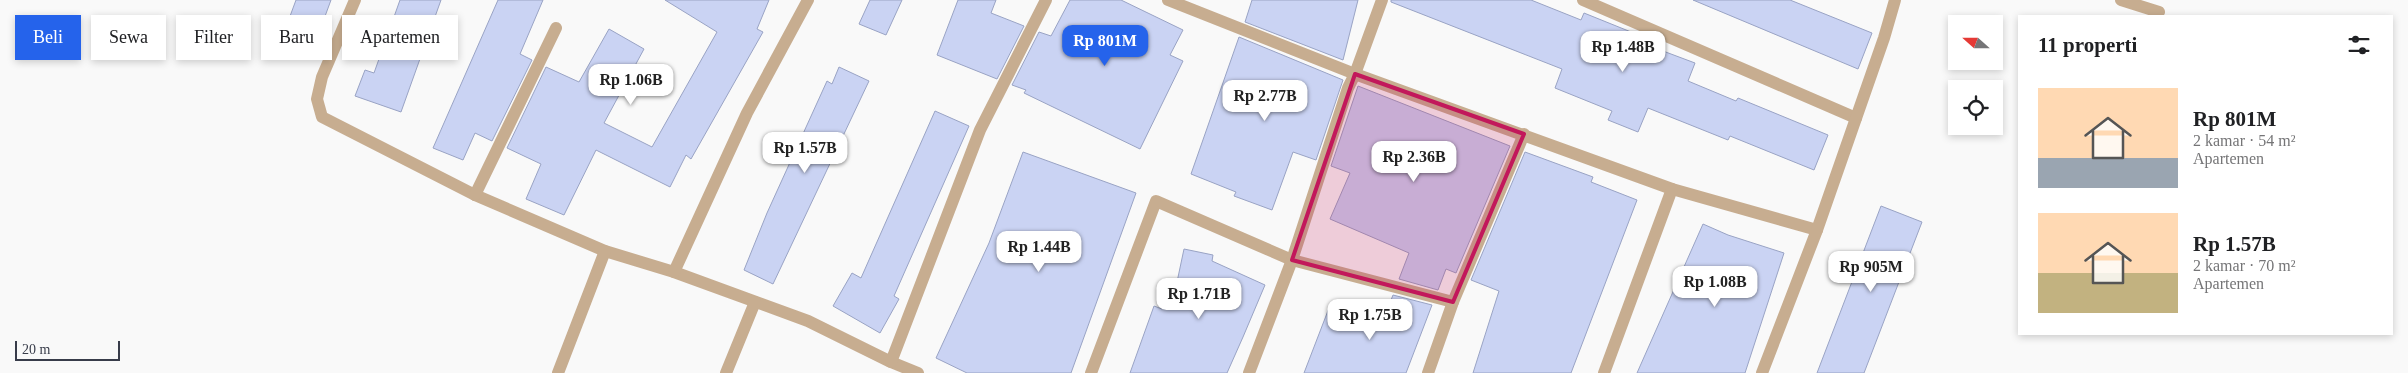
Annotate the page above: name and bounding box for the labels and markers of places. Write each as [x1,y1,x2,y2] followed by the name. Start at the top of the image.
[1059,24,1151,67] pin: Rp 801M
[1571,30,1675,73] pin: Rp 1.48B
[579,64,683,106] pin: Rp 1.06B
[1213,80,1317,122] pin: Rp 2.77B
[753,132,857,174] pin: Rp 1.57B
[1362,140,1466,183] pin: Rp 2.36B
[987,230,1091,273] pin: Rp 1.44B
[1825,250,1917,293] pin: Rp 905M
[1663,266,1767,308] pin: Rp 1.08B
[1147,278,1251,320] pin: Rp 1.71B
[1318,298,1422,341] pin: Rp 1.75B

